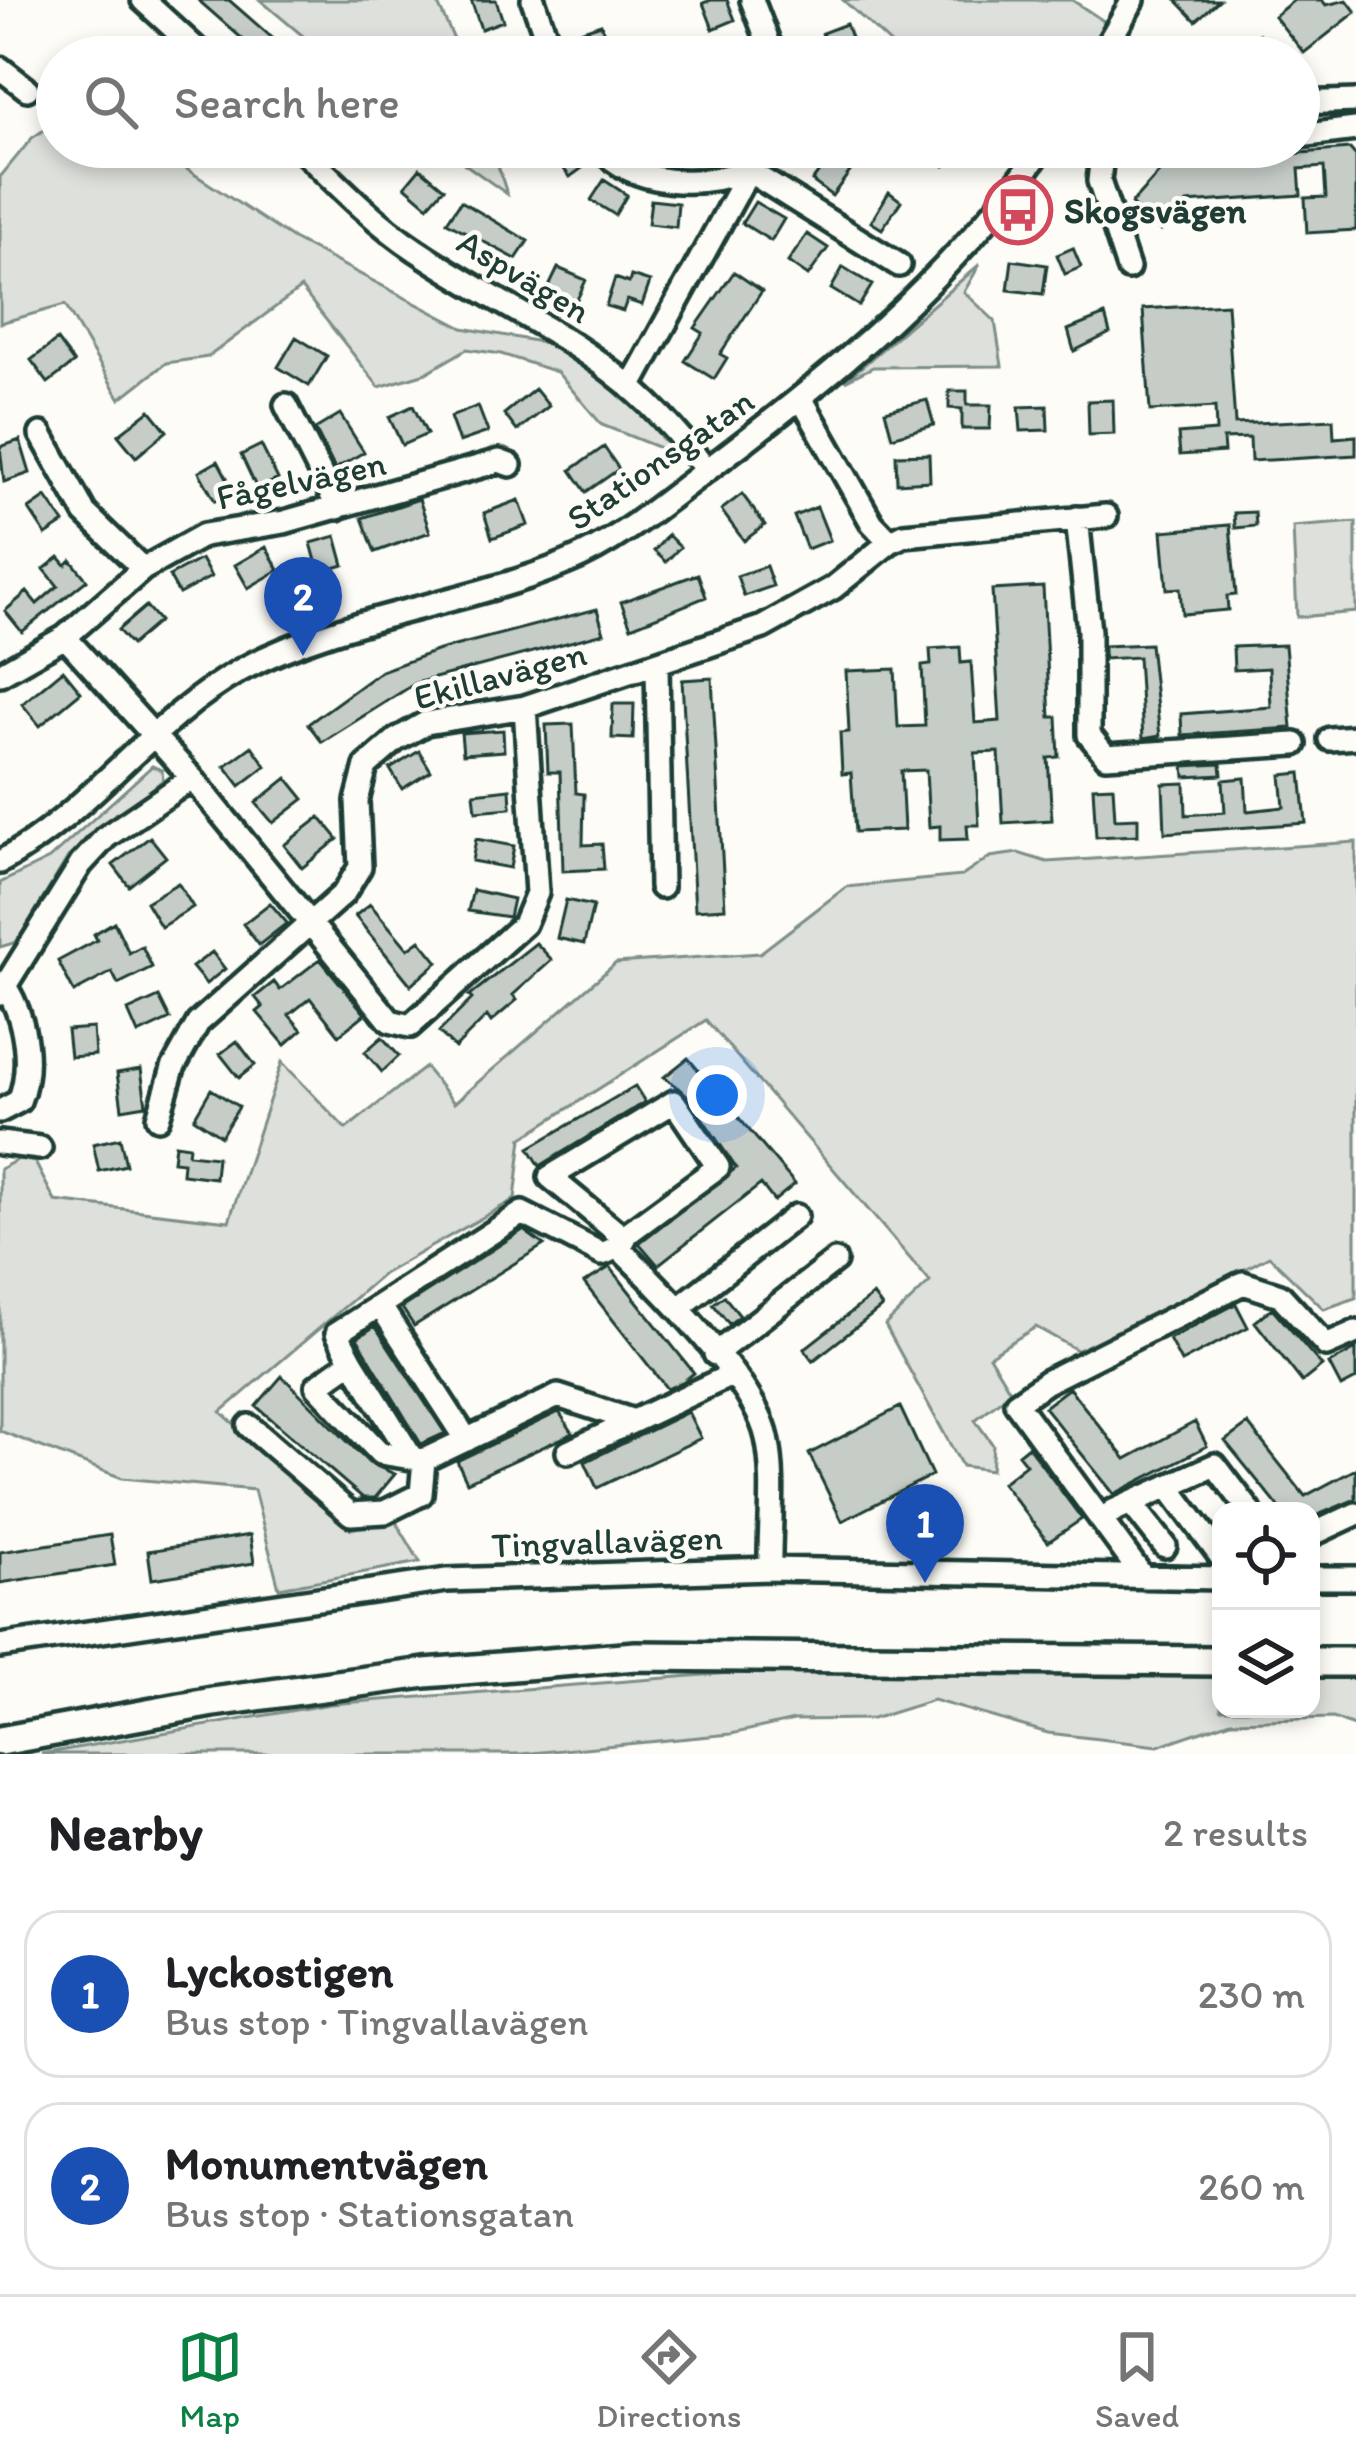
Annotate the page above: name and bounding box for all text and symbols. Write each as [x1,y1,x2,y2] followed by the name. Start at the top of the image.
[36,36,1320,168] search box
[78,69,144,135] icon: search
[174,75,400,129] text: Search here
[983,175,1053,245] bus stop icon: Skogsvägen
[1064,189,1247,232] place label: Skogsvägen
[450,220,598,332] street label: Aspvägen
[558,379,762,539] street label: Stationsgatan
[212,441,390,519] street label: Fågelvägen
[264,557,342,656] pin: 2
[409,631,591,719] street label: Ekillavägen
[687,1065,747,1125] your location
[886,1484,964,1583] pin: 1
[1212,1502,1320,1718] map controls
[1212,1502,1320,1610] button: locate
[490,1515,724,1567] street label: Tingvallavägen
[1212,1610,1320,1718] button: layers
[48,1802,203,1863] text: Nearby
[1163,1809,1308,1856] text: 2 results
[165,1944,393,1998] text: Lyckostigen
[81,1971,99,2018] text: 1
[1198,1971,1305,2018] text: 230 m
[165,1998,588,2045] text: Bus stop · Tingvallavägen
[165,2136,488,2190] text: Monumentvägen
[80,2163,100,2210] text: 2
[1198,2163,1305,2210] text: 260 m
[165,2190,574,2237] text: Bus stop · Stationsgatan
[177,2324,243,2435] tab: Map
[596,2324,741,2435] tab: Directions
[1095,2324,1179,2435] tab: Saved

